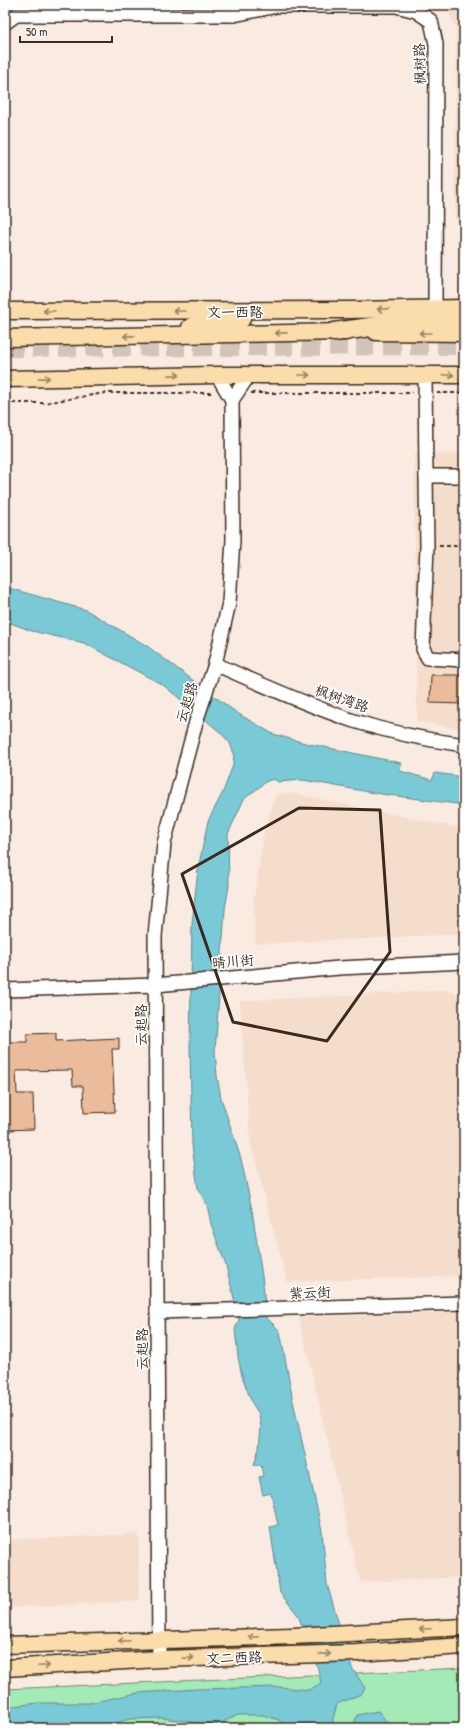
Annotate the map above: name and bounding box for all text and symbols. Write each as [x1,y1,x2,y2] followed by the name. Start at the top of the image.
[20,18,112,44] scale bar
[26,23,47,40] text: 50 m
[409,43,429,85] street label: 枫树路
[207,302,263,321] street label: 文一西路
[377,306,390,313] one-way arrow
[43,307,56,315] one-way arrow
[173,307,186,315] one-way arrow
[275,329,288,337] one-way arrow
[419,329,432,337] one-way arrow
[123,332,136,340] one-way arrow
[297,371,310,379] one-way arrow
[441,371,454,379] one-way arrow
[167,372,180,379] one-way arrow
[37,374,50,382] one-way arrow
[171,679,201,725] street label: 云起路
[312,680,372,716] street label: 枫树湾路
[211,950,255,972] street label: 晴川街
[131,1004,150,1046] street label: 云起路
[289,1282,331,1302] street label: 紫云街
[132,1328,151,1370] street label: 云起路
[419,1626,432,1633] one-way arrow
[248,1633,261,1641] one-way arrow
[118,1637,131,1645] one-way arrow
[206,1647,262,1667] street label: 文二西路
[318,1650,331,1658] one-way arrow
[181,1655,194,1662] one-way arrow
[37,1662,50,1669] one-way arrow

